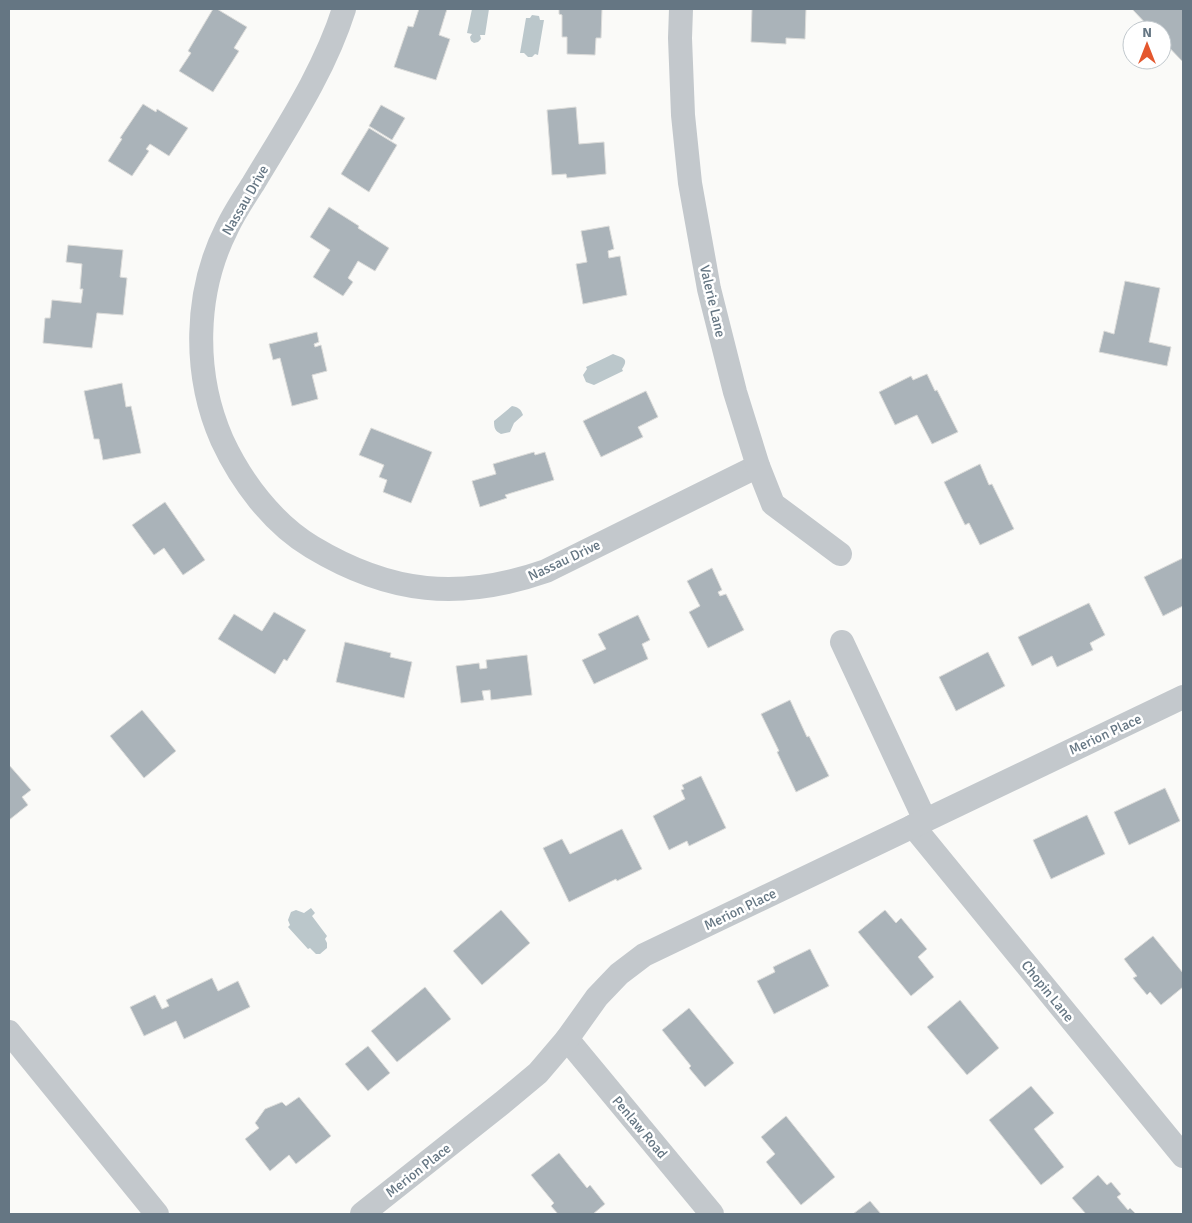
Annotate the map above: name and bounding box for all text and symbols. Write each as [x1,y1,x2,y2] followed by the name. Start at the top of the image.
[1122,20,1172,70] north arrow
[1142,24,1152,41] text: N
[219,162,272,238] street label: Nassau Drive
[696,263,729,339] street label: Valerie Lane
[525,536,603,585] street label: Nassau Drive
[1066,710,1144,759] street label: Merion Place
[701,885,779,934] street label: Merion Place
[1018,957,1078,1025] street label: Chopin Lane
[609,1093,671,1162] street label: Penlaw Road
[382,1140,454,1201] street label: Merion Place

